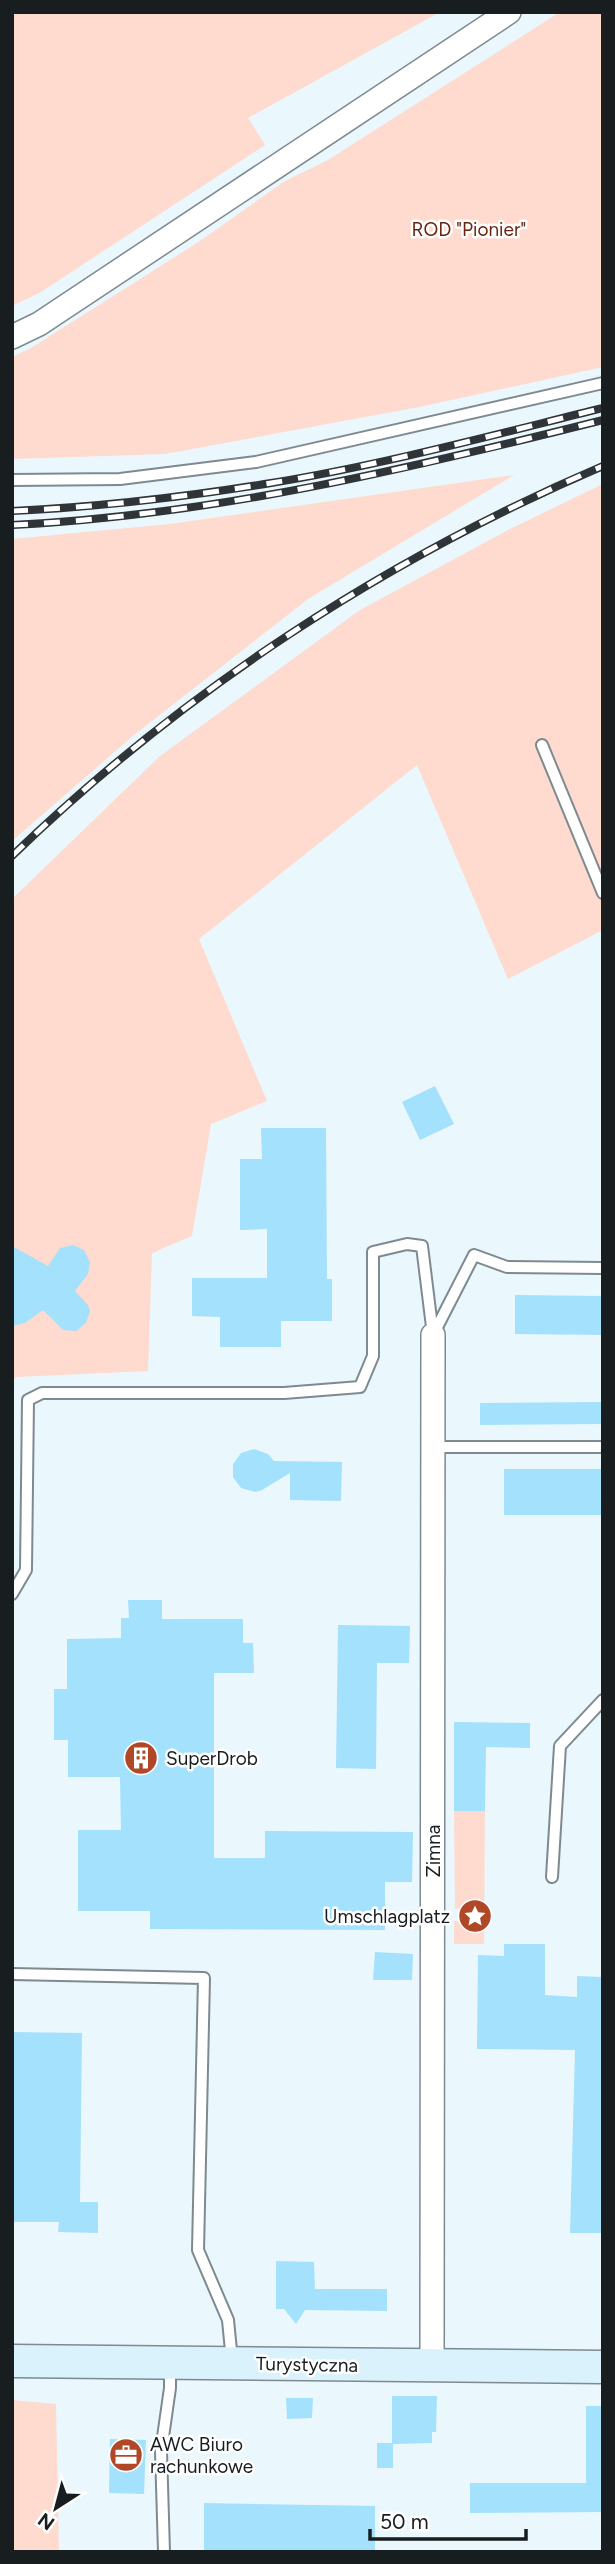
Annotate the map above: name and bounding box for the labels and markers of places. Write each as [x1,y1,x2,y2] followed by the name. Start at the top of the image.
[122,1739,160,1777] building icon: SuperDrob
[166,1747,258,1770] place label: SuperDrob
[456,1897,494,1935] place icon: Umschlagplatz
[324,1905,450,1928] place label: Umschlagplatz
[150,2433,253,2478] place label: AWC Biuro rachunkowe
[107,2436,145,2474] office icon: AWC Biuro rachunkowe

